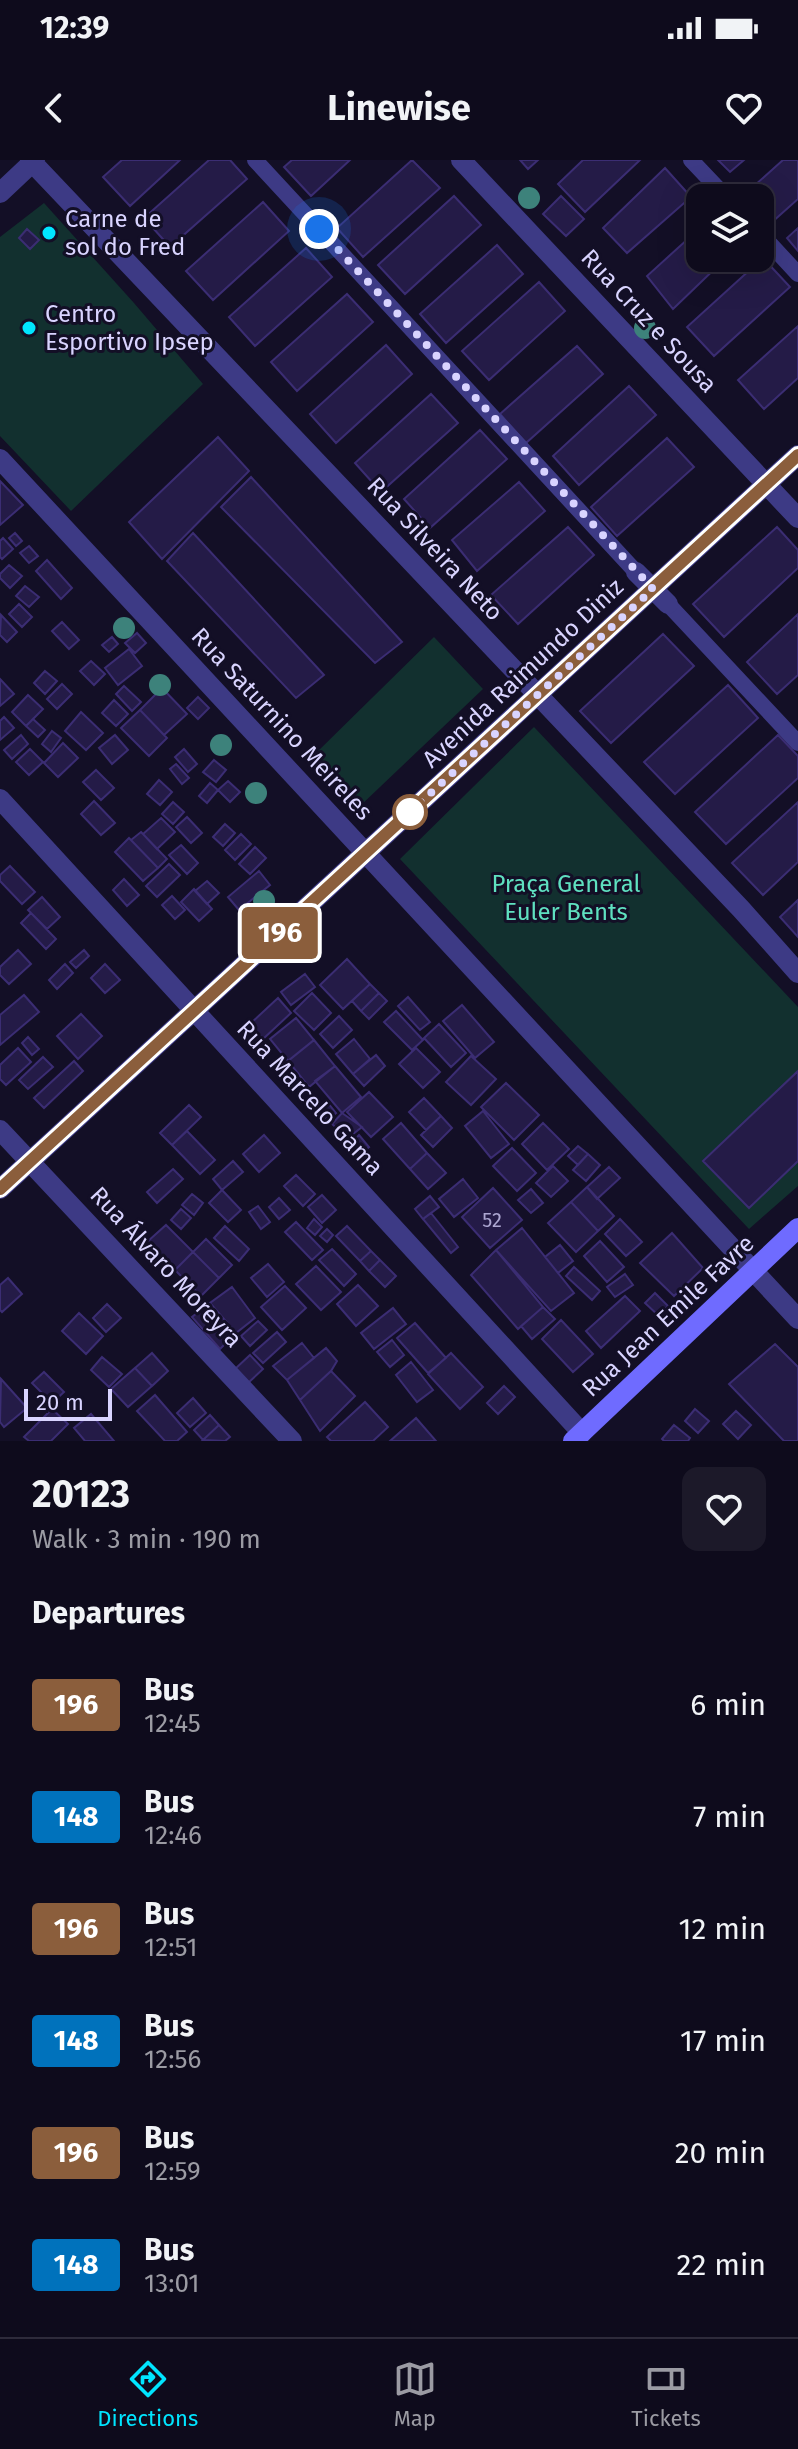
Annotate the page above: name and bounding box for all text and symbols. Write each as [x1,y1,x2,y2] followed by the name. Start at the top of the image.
[40,10,109,46] text: 12:39
[32,86,76,130] icon: back
[327,86,471,130] text: Linewise
[722,86,766,130] icon: heart
[686,184,774,272] map controls
[686,184,774,272] button: layers
[65,205,185,261] place label: Carne de sol do Fred
[299,209,339,249] your location
[40,224,58,242] marker: Carne de sol do Fred
[575,244,723,398] street label: Rua Cruz e Sousa
[45,300,214,356] place label: Centro Esportivo Ipsep
[20,319,38,337] marker: Centro Esportivo Ipsep
[361,472,509,626] street label: Rua Silveira Neto
[417,573,629,773] street label: Avenida Raimundo Diniz
[186,622,378,826] street label: Rua Saturnino Meireles
[393,795,427,829] unlabelled marker
[491,870,641,926] park label: Praça General Euler Bents
[234,907,326,959] line badge: 196
[258,916,302,949] text: 196
[231,1015,389,1181] street label: Rua Marcelo Gama
[84,1180,248,1353] street label: Rua Álvaro Moreyra
[482,1208,502,1232] house number: 52
[576,1229,760,1403] street label: Rua Jean Emile Favre
[24,1385,112,1421] scale bar
[36,1389,84,1416] text: 20 m
[682,1467,766,1551] button: heart
[32,1471,130,1517] text: 20123
[32,1524,261,1555] text: Walk · 3 min · 190 m
[32,1595,185,1631] text: Departures
[144,1672,194,1708] text: Bus
[690,1687,766,1723] text: 6 min
[54,1688,98,1721] text: 196
[144,1708,201,1739] text: 12:45
[144,1784,194,1820] text: Bus
[693,1799,766,1835] text: 7 min
[53,1800,99,1833] text: 148
[144,1820,202,1851] text: 12:46
[144,1896,194,1932] text: Bus
[678,1911,766,1947] text: 12 min
[54,1912,98,1945] text: 196
[144,1932,197,1963] text: 12:51
[144,2008,194,2044] text: Bus
[680,2023,766,2059] text: 17 min
[53,2024,99,2057] text: 148
[144,2044,201,2075] text: 12:56
[144,2120,194,2156] text: Bus
[675,2135,766,2171] text: 20 min
[54,2136,98,2169] text: 196
[144,2156,201,2187] text: 12:59
[144,2232,194,2268] text: Bus
[677,2247,766,2283] text: 22 min
[53,2248,99,2281] text: 148
[144,2268,200,2299] text: 13:01
[97,2357,198,2432] tab: Directions
[393,2357,437,2432] tab: Map
[631,2357,701,2432] tab: Tickets

